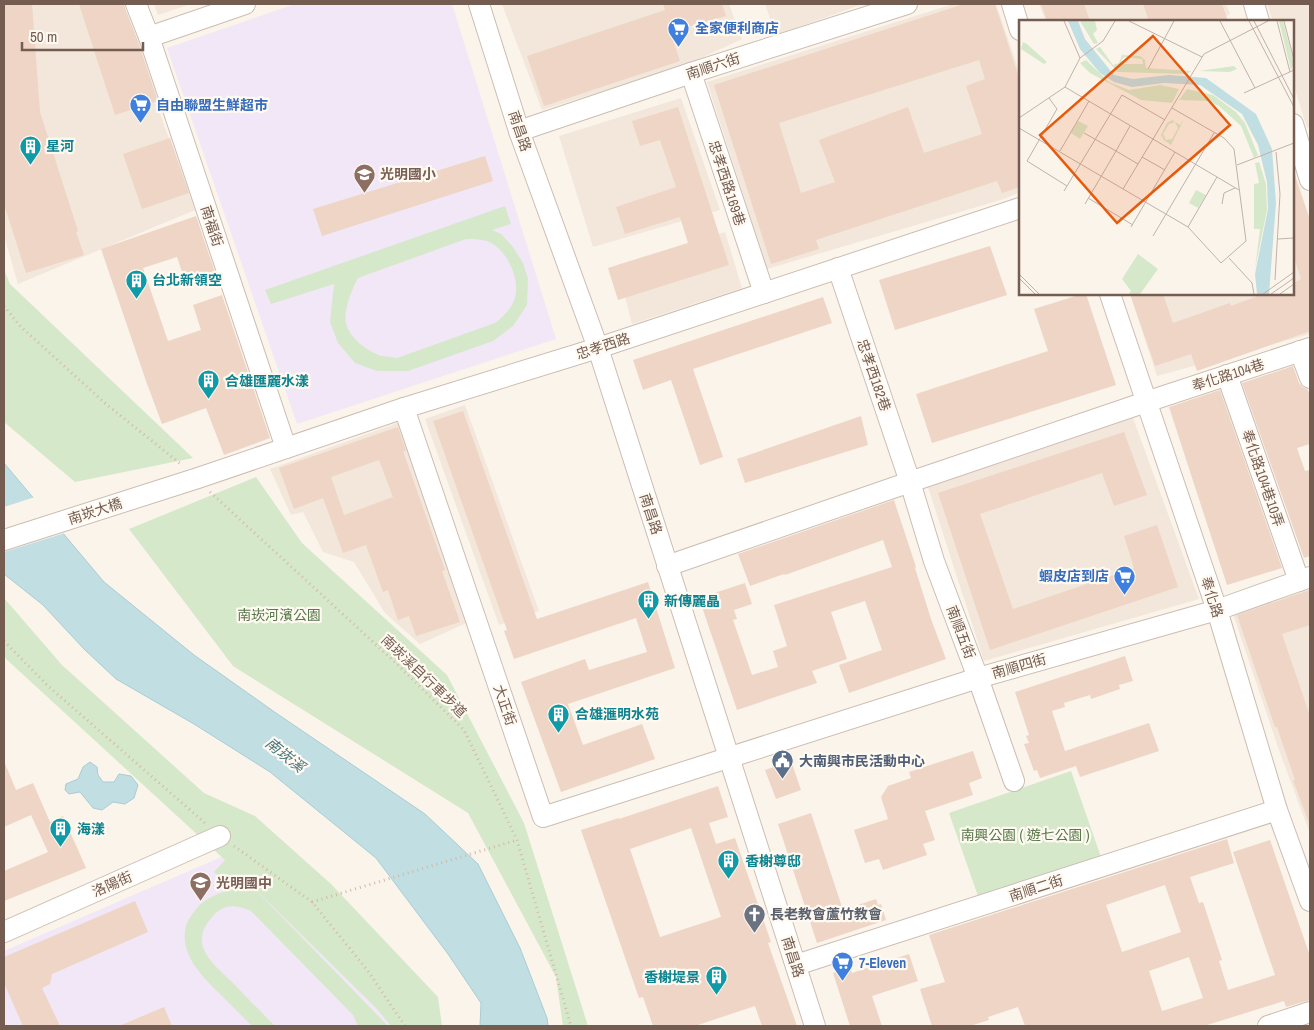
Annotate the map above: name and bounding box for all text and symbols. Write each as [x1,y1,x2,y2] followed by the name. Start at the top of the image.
[667,16,691,47] supermarket icon: 全家便利商店
[695,19,779,37] place label: 全家便利商店
[22,20,144,52] scale bar
[1019,20,1294,295] inset map
[30,26,57,47] text: 50 m
[684,49,742,83] street label: 南順六街
[128,93,152,124] supermarket icon: 自由聯盟生鮮超市
[156,96,268,114] place label: 自由聯盟生鮮超市
[505,108,535,154] street label: 南昌路
[18,134,42,165] building icon: 星河
[46,137,74,155] place label: 星河
[705,138,749,228] street label: 忠孝西路169巷
[352,162,376,193] school or university icon: 光明國小
[380,165,436,183] place label: 光明國小
[197,203,227,249] street label: 南福街
[124,268,148,299] building icon: 台北新領空
[152,271,222,289] place label: 台北新領空
[574,329,632,363] street label: 忠孝西路
[853,337,895,413] street label: 忠孝西182巷
[1189,355,1267,395] street label: 奉化路104巷
[197,369,221,400] building icon: 合雄匯麗水漾
[225,372,309,390] place label: 合雄匯麗水漾
[1238,427,1288,529] street label: 奉化路104巷10弄
[636,491,666,537] street label: 南昌路
[66,494,124,528] street label: 南崁大橋
[1113,564,1137,595] supermarket icon: 蝦皮店到店
[1039,567,1109,585] place label: 蝦皮店到店
[1197,574,1227,620] street label: 奉化路
[636,589,660,620] building icon: 新傳麗晶
[664,592,720,610] place label: 新傳麗晶
[943,603,979,661] street label: 南順五街
[237,606,321,624] park label: 南崁河濱公園
[377,631,471,721] street label: 南崁溪自行車步道
[990,650,1048,682] street label: 南順四街
[490,682,520,728] street label: 大正街
[547,702,571,733] building icon: 合雄滙明水苑
[575,705,659,723] place label: 合雄滙明水苑
[261,732,311,778] water label: 南崁溪
[771,749,795,780] public building icon: 大南興市民活動中心
[799,752,925,770] place label: 大南興市民活動中心
[49,817,73,848] building icon: 海漾
[77,820,105,838] place label: 海漾
[960,826,1090,844] park label: 南興公園 ( 遊七公園 )
[717,849,741,880] building icon: 香榭尊邸
[745,852,801,870] place label: 香榭尊邸
[89,867,135,901] street label: 洛陽街
[188,871,212,902] school or university icon: 光明國中
[1007,871,1065,905] street label: 南順二街
[216,874,272,892] place label: 光明國中
[742,902,766,933] church icon: 長老教會蘆竹教會
[770,905,882,923] place label: 長老教會蘆竹教會
[778,934,808,980] street label: 南昌路
[831,951,855,982] supermarket icon: 7-Eleven
[859,954,906,972] place label: 7-Eleven
[704,965,728,996] building icon: 香榭堤景
[644,968,700,986] place label: 香榭堤景

